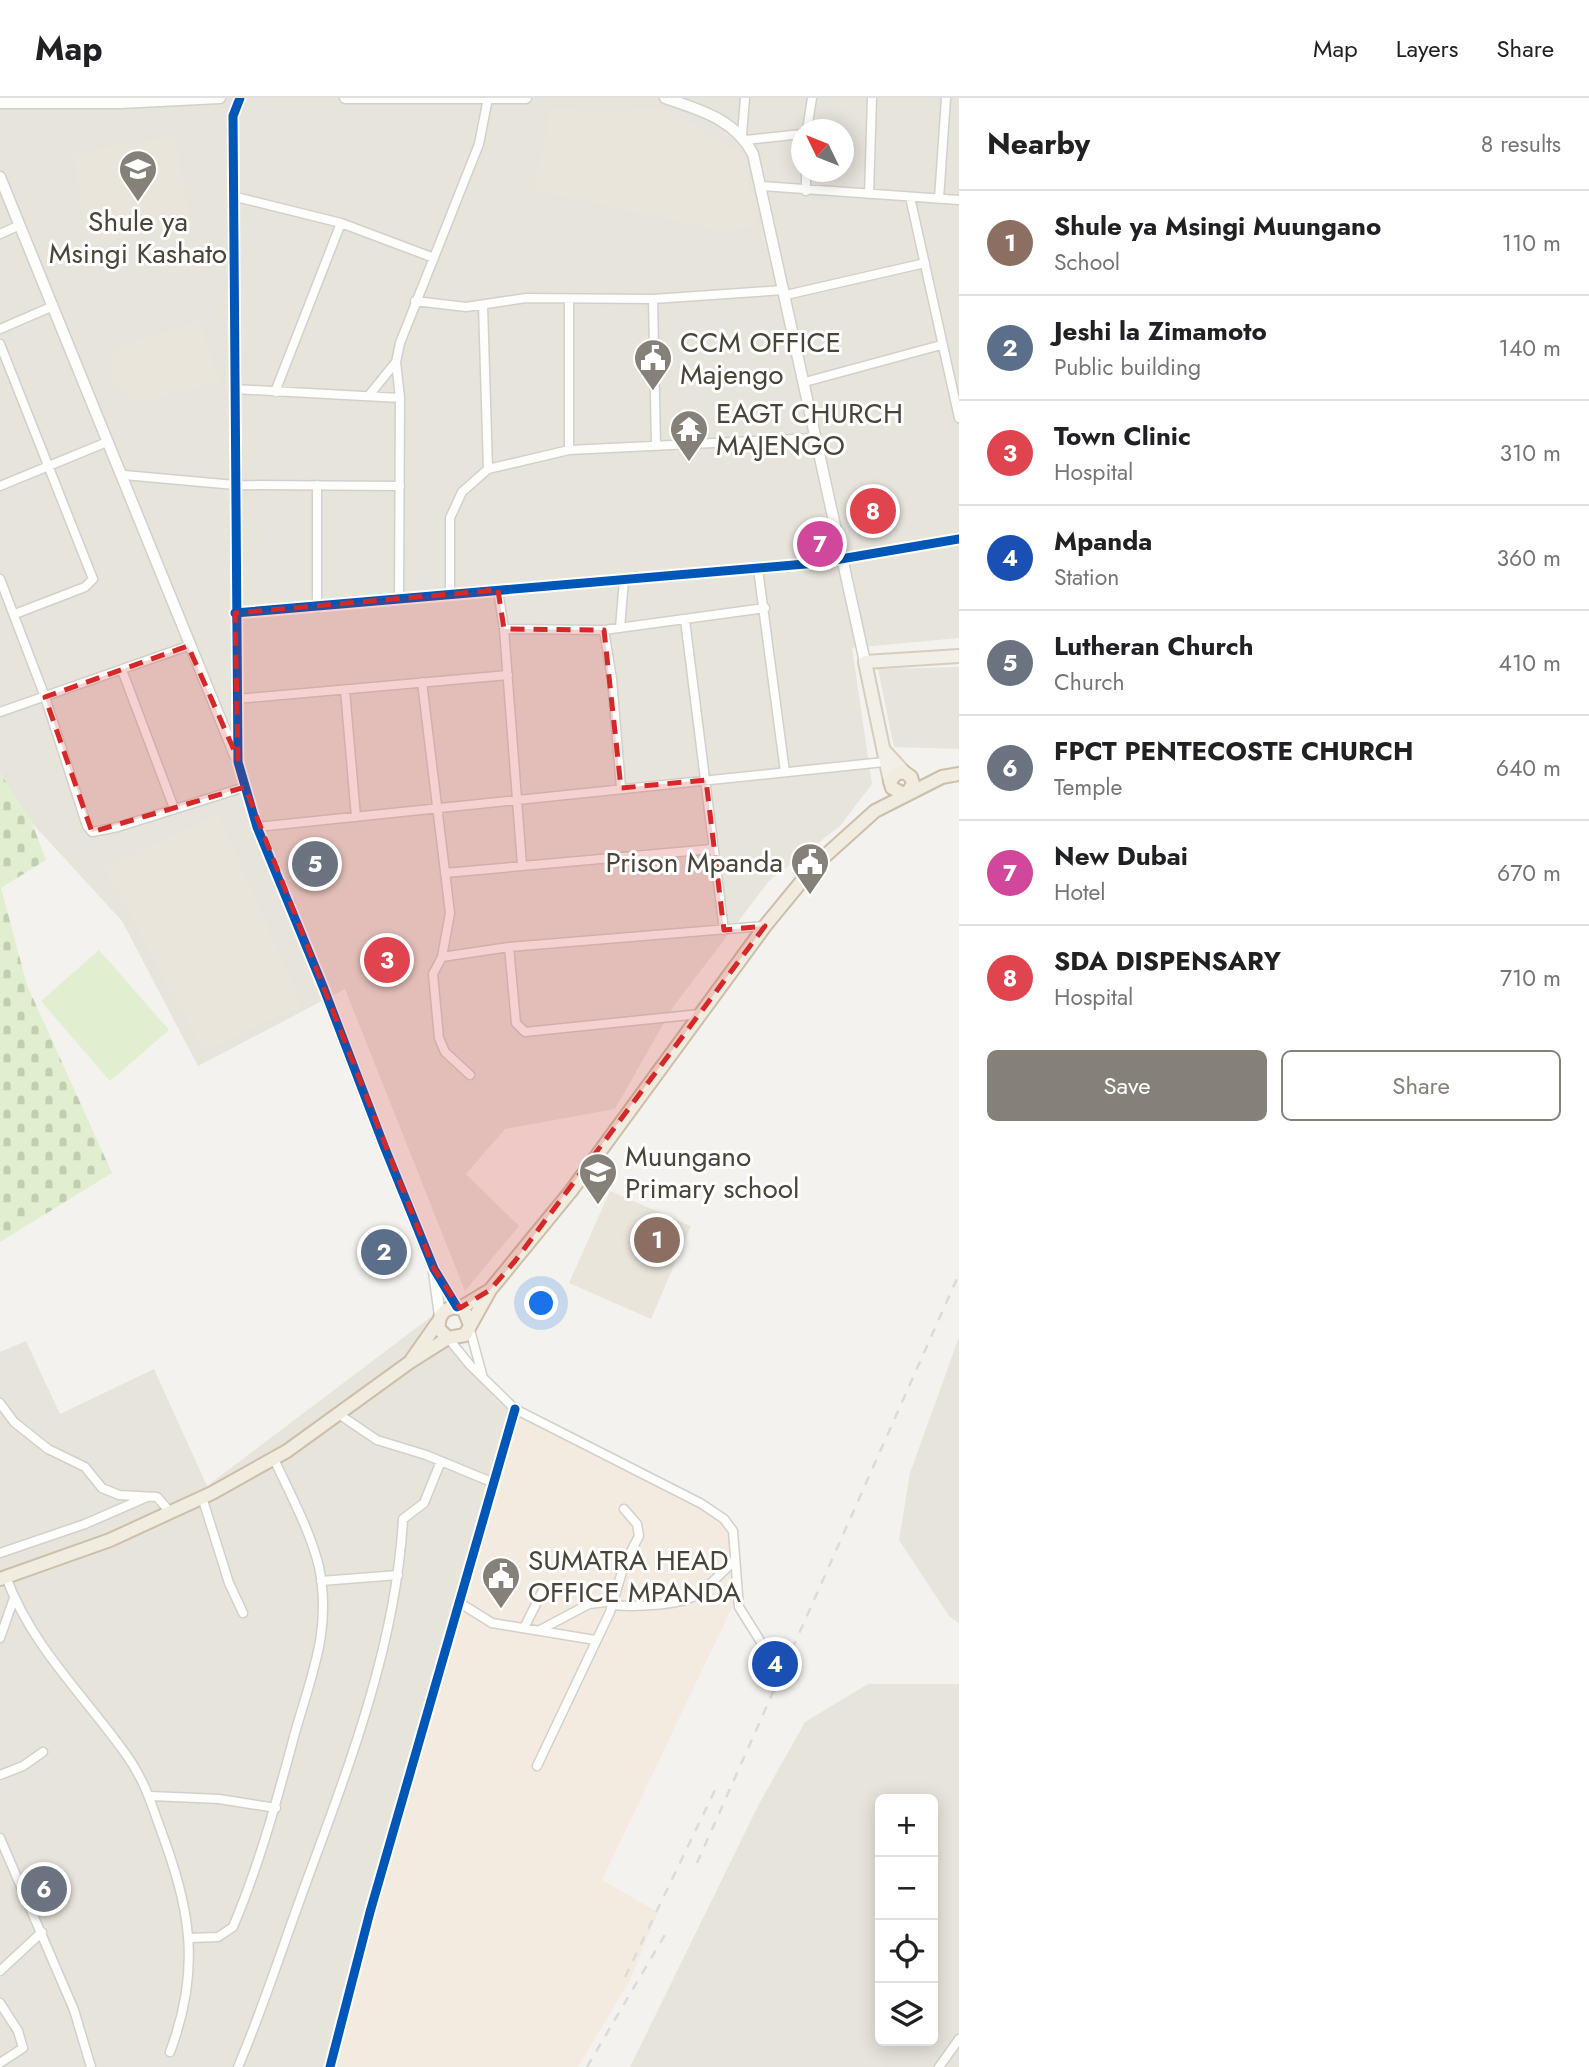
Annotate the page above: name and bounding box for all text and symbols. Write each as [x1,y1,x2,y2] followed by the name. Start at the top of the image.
[35,25,103,72] text: Map
[1313,31,1358,66] text: Map
[1396,31,1458,66] text: Layers
[1496,31,1554,66] text: Share
[791,119,854,182] north arrow
[987,122,1090,165] text: Nearby
[1481,127,1561,161] text: 8 results
[117,148,159,203] school or university icon: Shule ya Msingi Kashato
[49,201,227,274] place label: Shule ya Msingi Kashato
[1054,207,1381,245] text: Shule ya Msingi Muungano
[1004,226,1016,260] text: 1
[1502,226,1561,260] text: 110 m
[1054,245,1120,279] text: School
[1054,312,1267,350] text: Jeshi la Zimamoto
[680,322,841,395] place label: CCM OFFICE Majengo
[1002,331,1018,365] text: 2
[1499,331,1561,365] text: 140 m
[632,337,674,392] public building icon: CCM OFFICE Majengo
[1054,350,1201,384] text: Public building
[716,393,903,466] place label: EAGT CHURCH MAJENGO
[668,408,710,463] temple icon: EAGT CHURCH MAJENGO
[1054,417,1191,455] text: Town Clinic
[1003,436,1017,470] text: 3
[1499,436,1561,470] text: 310 m
[1054,455,1133,489] text: Hospital
[850,485,896,537] pin: 8
[797,518,843,570] pin: 7
[1054,522,1152,560] text: Mpanda
[1002,541,1018,575] text: 4
[1497,541,1561,575] text: 360 m
[1054,560,1119,594] text: Station
[1054,627,1253,665] text: Lutheran Church
[1003,646,1017,680] text: 5
[1499,646,1561,680] text: 410 m
[1054,665,1125,699] text: Church
[1054,732,1413,770] text: FPCT PENTECOSTE CHURCH
[1002,751,1018,785] text: 6
[1496,751,1561,785] text: 640 m
[1054,770,1122,804] text: Temple
[1054,837,1188,875] text: New Dubai
[292,838,338,890] pin: 5
[789,841,831,896] public building icon: Prison Mpanda
[605,842,783,883] place label: Prison Mpanda
[1003,856,1017,890] text: 7
[1497,856,1561,890] text: 670 m
[1054,875,1106,909] text: Hotel
[364,934,410,986] pin: 3
[1054,942,1281,980] text: SDA DISPENSARY
[1003,961,1017,995] text: 8
[1500,961,1561,995] text: 710 m
[1054,980,1133,1014] text: Hospital
[987,1050,1267,1121] button: Save
[1281,1050,1561,1121] button: Share
[625,1136,800,1209] place label: Muungano Primary school
[577,1151,619,1206] school or university icon: Muungano Primary school
[634,1214,680,1266] pin: 1
[361,1226,407,1278] pin: 2
[524,1286,558,1320] your location
[528,1540,741,1613] place label: SUMATRA HEAD OFFICE MPANDA
[480,1555,522,1610] public building icon: SUMATRA HEAD OFFICE MPANDA
[752,1638,798,1690] pin: 4
[875,1794,938,2046] map controls
[875,1794,938,1857] button: +
[875,1857,938,1920] button: −
[21,1863,67,1915] pin: 6
[875,1920,938,1983] button: locate
[875,1983,938,2046] button: layers

